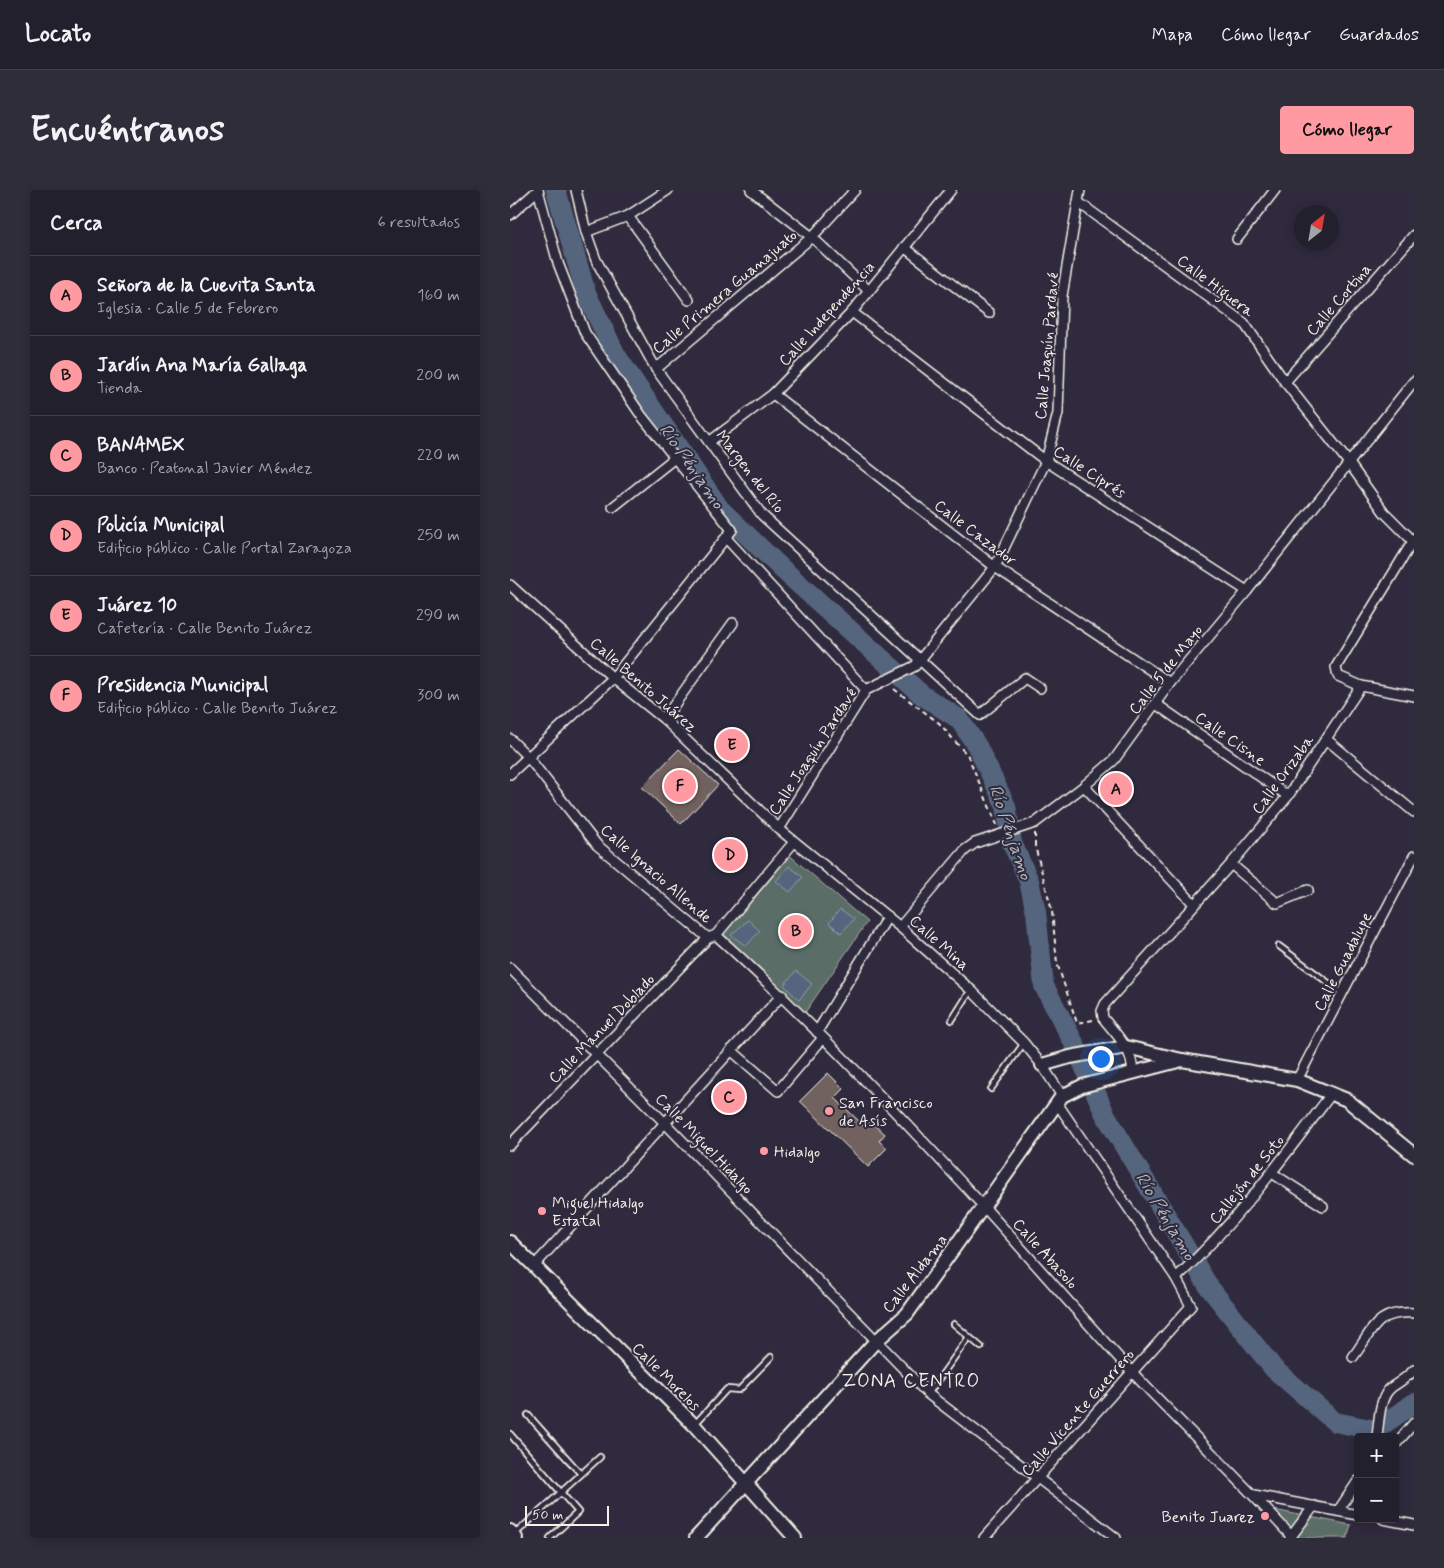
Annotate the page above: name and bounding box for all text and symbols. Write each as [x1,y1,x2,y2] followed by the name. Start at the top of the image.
[25,19,91,50] text: Locato
[1152,23,1193,47] text: Mapa
[1221,23,1311,47] text: Cómo llegar
[1339,23,1419,47] text: Guardados
[1280,106,1414,154] button: Cómo llegar
[30,107,225,153] text: Encuéntranos
[1294,205,1339,250] north arrow
[50,209,103,237] text: Cerca
[378,212,460,233] text: 6 resultados
[648,225,802,359] street label: Calle Primera Guanajuato
[1172,250,1258,323] street label: Calle Higuera
[774,257,880,371] street label: Calle Independencia
[1302,259,1376,341] street label: Calle Cortina
[1031,272,1064,421] street label: Calle Joaquín Pardavé
[97,273,315,298] text: Señora de la Cuevita Santa
[61,285,71,306] text: A
[417,285,460,306] text: 160 m
[97,298,278,319] text: Iglesia · Calle 5 de Febrero
[97,353,307,378] text: Jardín Ana María Gallaga
[61,365,71,386] text: B
[416,365,460,386] text: 200 m
[97,378,142,399] text: Tienda
[653,419,730,515] water label: Río Pénjamo
[710,426,789,519] street label: Margen del Río
[97,433,184,458] text: BANAMEX
[1049,441,1129,504] street label: Calle Ciprés
[60,445,72,466] text: C
[417,445,460,466] text: 220 m
[97,458,312,479] text: Banco · Peatonal Javier Méndez
[930,495,1021,571] street label: Calle Cazador
[97,513,224,538] text: Policía Municipal
[60,525,72,546] text: D
[417,525,460,546] text: 250 m
[97,538,352,559] text: Edificio público · Calle Portal Zaragoza
[97,593,177,618] text: Juárez 10
[61,605,71,626] text: E
[416,605,460,626] text: 290 m
[97,618,312,639] text: Cafetería · Calle Benito Juárez
[1125,621,1208,719] street label: Calle 5 de Mayo
[585,633,701,738] street label: Calle Benito Juárez
[97,673,268,698] text: Presidencia Municipal
[764,684,862,819] street label: Calle Joaquín Pardavé
[62,685,70,706] text: F
[417,685,460,706] text: 300 m
[97,698,337,719] text: Edificio público · Calle Benito Juárez
[1191,707,1270,771] street label: Calle Cisne
[716,726,748,764] pin: E
[1247,731,1319,819] street label: Calle Orizaba
[664,767,696,805] pin: F
[1100,770,1132,808] pin: A
[983,782,1038,884] water label: Río Pénjamo
[596,820,717,929] street label: Calle Ignacio Allende
[714,836,746,874] pin: D
[1309,908,1377,1015] street label: Calle Guadalupe
[905,911,973,976] street label: Calle Mina
[780,912,812,950] pin: B
[544,970,660,1088] street label: Calle Manuel Doblado
[1088,1046,1114,1072] your location
[713,1078,745,1116] pin: C
[653,1089,757,1197] street label: Calle Miguel Hidalgo
[839,1093,933,1132] place label: San Francisco de Asís
[823,1105,835,1117] marker: San Francisco de Asís
[1205,1131,1290,1229] street label: Callejón de Soto
[774,1142,820,1163] place label: Hidalgo
[758,1145,770,1157] marker: Hidalgo
[1129,1168,1201,1266] water label: Río Pénjamo
[552,1193,644,1232] place label: Miguel Hidalgo Estatal
[536,1205,548,1217] marker: Miguel Hidalgo Estatal
[1008,1214,1082,1294] street label: Calle Abasolo
[878,1230,953,1318] street label: Calle Aldama
[627,1338,705,1416] street label: Calle Morelos
[1017,1345,1140,1481] street label: Calle Vicente Guerrero
[842,1369,980,1394] district label: ZONA CENTRO
[1354,1433,1399,1523] map controls
[1354,1433,1399,1478] button: +
[1354,1478,1399,1523] button: −
[525,1503,609,1526] scale bar
[532,1506,563,1524] text: 50 m
[1161,1507,1255,1528] place label: Benito Juarez
[1259,1510,1271,1522] marker: Benito Juarez

